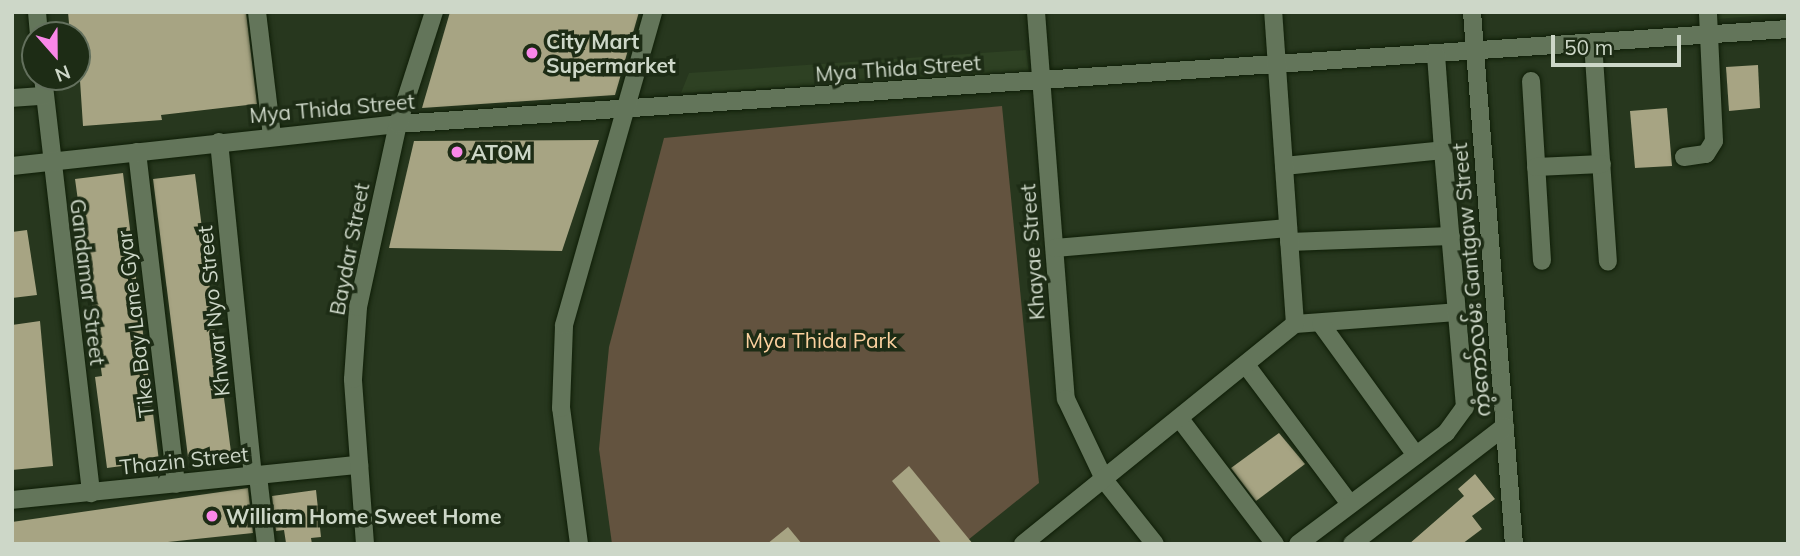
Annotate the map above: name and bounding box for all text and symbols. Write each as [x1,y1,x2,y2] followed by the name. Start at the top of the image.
[21,21,91,91] north arrow
[1555,21,1685,65] scale bar
[546,28,676,78] place label: City Mart Supermarket
[1564,34,1613,60] text: 50 m
[524,45,540,61] marker: City Mart Supermarket
[814,50,982,86] street label: Mya Thida Street
[52,60,74,88] text: N
[248,88,416,128] street label: Mya Thida Street
[471,139,532,165] place label: ATOM
[1446,142,1496,418] street label: ကံ့ကော်လမ်း Gantgaw Street
[449,144,465,160] marker: ATOM
[324,181,374,317] street label: Baydar Street
[1015,183,1049,321] street label: Khayae Street
[65,197,111,367] street label: Gandamar Street
[192,224,234,398] street label: Khwar Nyo Street
[111,229,159,419] street label: Tike Bay Lane Gyar
[745,327,897,353] park label: Mya Thida Park
[118,441,250,479] street label: Thazin Street
[226,503,501,529] place label: William Home Sweet Home
[204,508,220,524] marker: William Home Sweet Home

